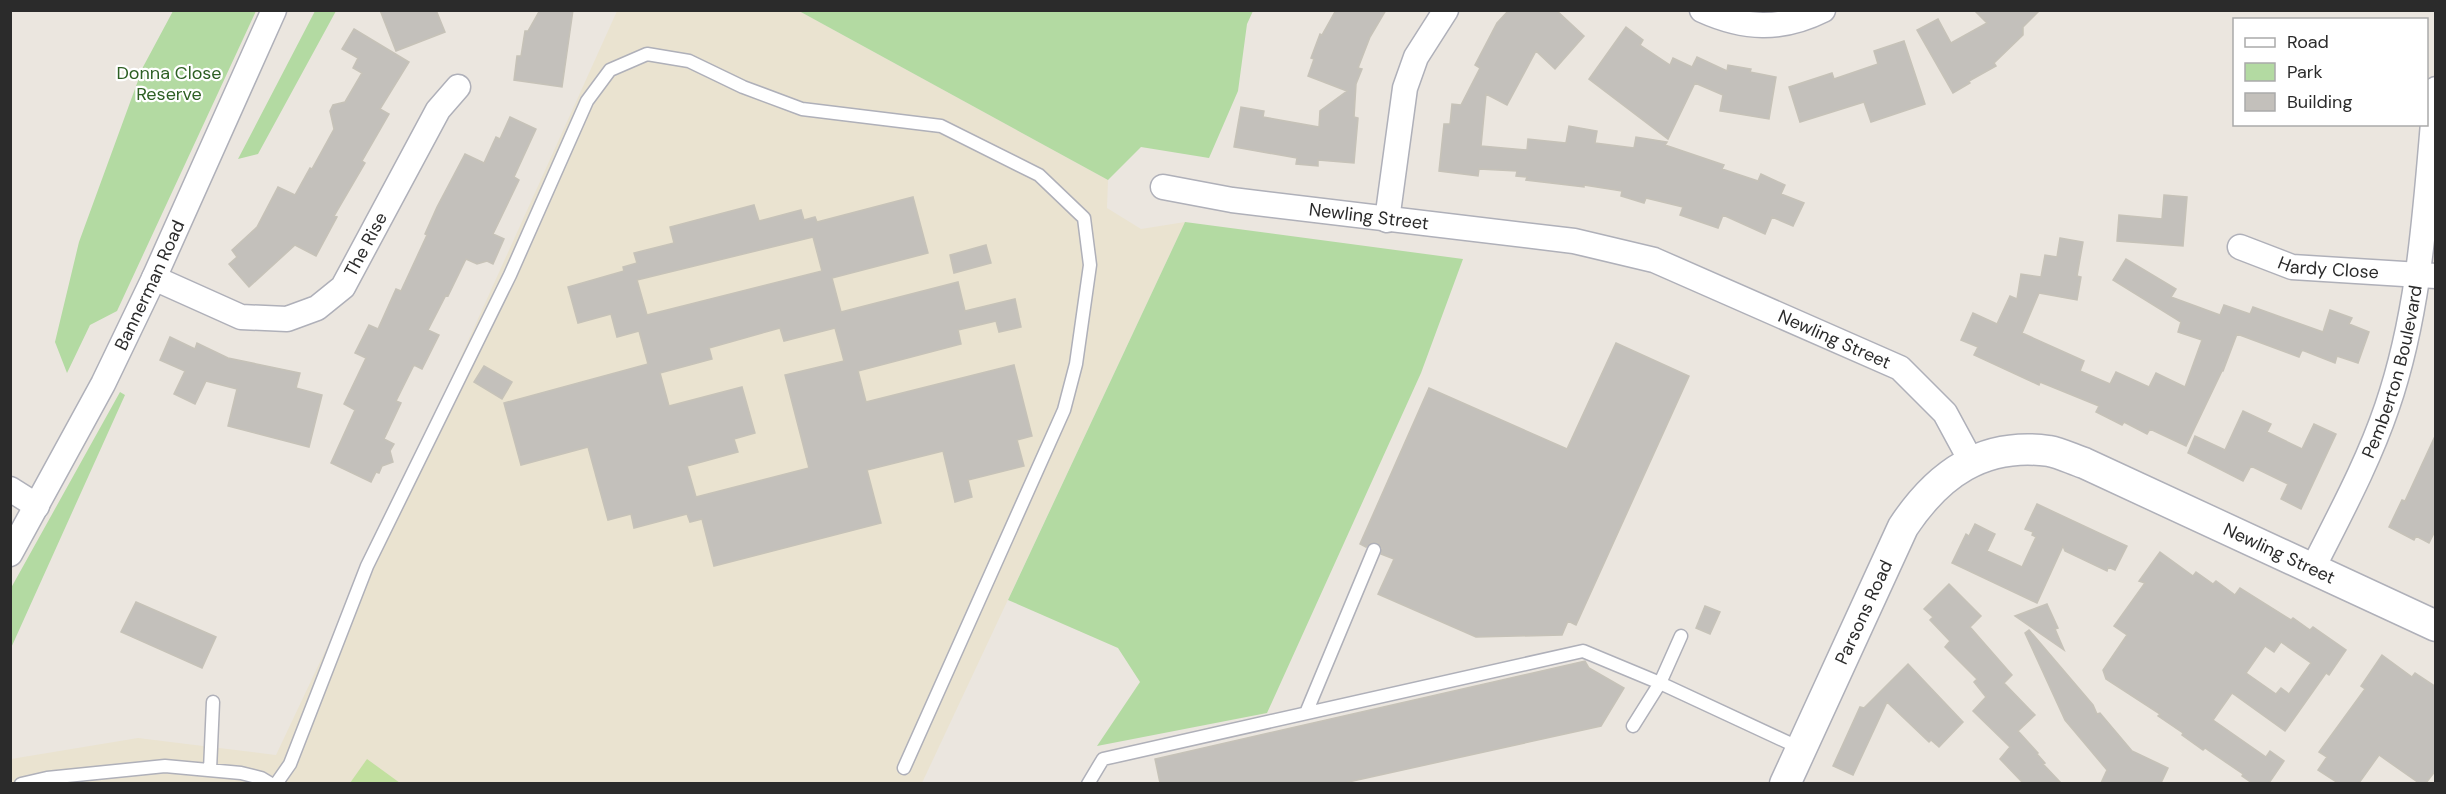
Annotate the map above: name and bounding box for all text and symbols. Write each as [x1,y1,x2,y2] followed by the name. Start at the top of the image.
[2233,18,2428,126] legend
[2287,30,2329,54] text: Road
[2287,60,2323,84] text: Park
[116,61,222,106] park label: Donna Close Reserve
[2287,90,2352,114] text: Building
[1307,197,1430,235] street label: Newling Street
[339,208,393,281] street label: The Rise
[109,216,190,354] street label: Bannerman Road
[2274,251,2380,284] street label: Hardy Close
[2356,283,2428,462] street label: Pemberton Boulevard
[1774,304,1895,374] street label: Newling Street
[2220,517,2339,590] street label: Newling Street
[1830,556,1898,668] street label: Parsons Road

